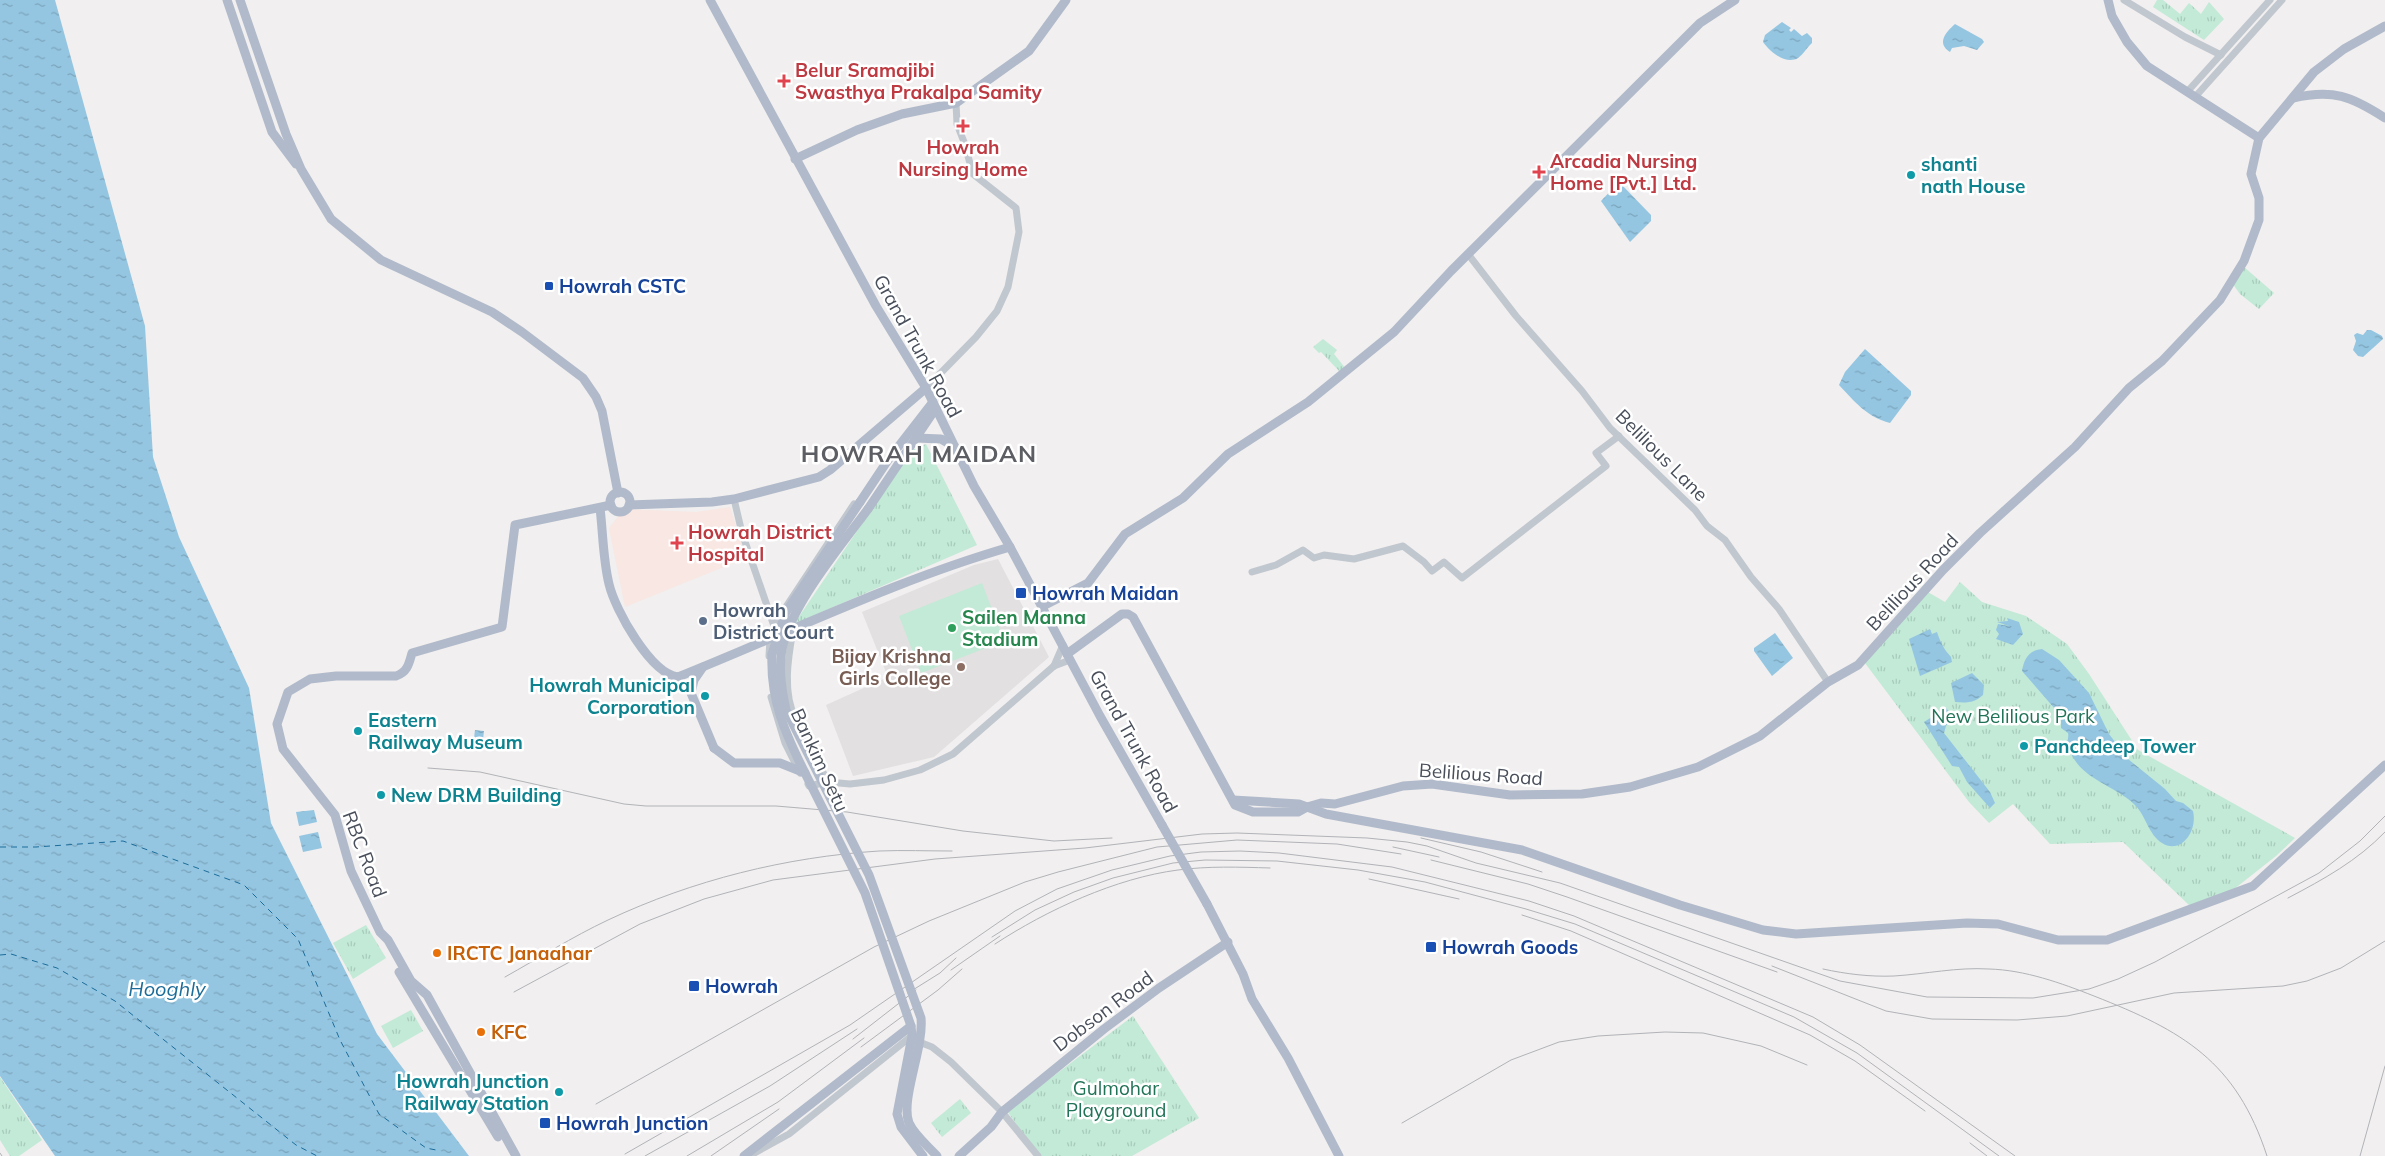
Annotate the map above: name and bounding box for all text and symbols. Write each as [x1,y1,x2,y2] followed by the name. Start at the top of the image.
[795,58,1043,104] place label: Belur Sramajibi Swasthya Prakalpa Samity
[777,74,791,88] marker: Belur Sramajibi Swasthya Prakalpa Samity
[956,119,970,133] marker: Howrah Nursing Home
[898,135,1028,181] place label: Howrah Nursing Home
[1550,149,1697,195] place label: Arcadia Nursing Home [Pvt.] Ltd.
[1921,152,2025,198] place label: shanti nath House
[1532,165,1546,179] marker: Arcadia Nursing Home [Pvt.] Ltd.
[1905,169,1917,181] marker: shanti nath House
[869,270,967,422] street label: Grand Trunk Road
[559,274,686,298] place label: Howrah CSTC
[543,280,555,292] marker: Howrah CSTC
[1611,404,1713,506] street label: Belilious Lane
[801,438,1037,468] district label: HOWRAH MAIDAN
[688,520,832,566] place label: Howrah District Hospital
[1861,528,1963,636] street label: Belilious Road
[670,536,684,550] marker: Howrah District Hospital
[1032,581,1179,605] place label: Howrah Maidan
[1014,586,1028,600] marker: Howrah Maidan
[713,598,834,644] place label: Howrah District Court
[962,605,1086,651] place label: Sailen Manna Stadium
[697,615,709,627] marker: Howrah District Court
[946,622,958,634] marker: Sailen Manna Stadium
[831,644,951,690] place label: Bijay Krishna Girls College
[955,661,967,673] marker: Bijay Krishna Girls College
[1085,665,1183,817] street label: Grand Trunk Road
[529,673,695,719] place label: Howrah Municipal Corporation
[699,690,711,702] marker: Howrah Municipal Corporation
[1931,704,2095,728] park label: New Belilious Park
[786,705,854,815] street label: Bankim Setu
[368,708,523,754] place label: Eastern Railway Museum
[352,725,364,737] marker: Eastern Railway Museum
[2034,734,2196,758] place label: Panchdeep Tower
[2018,740,2030,752] marker: Panchdeep Tower
[1418,758,1544,790] street label: Belilious Road
[391,783,562,807] place label: New DRM Building
[375,789,387,801] marker: New DRM Building
[338,807,392,901] street label: RBC Road
[1442,935,1578,959] place label: Howrah Goods
[1424,940,1438,954] marker: Howrah Goods
[447,941,593,965] place label: IRCTC Janaahar
[431,947,443,959] marker: IRCTC Janaahar
[1048,965,1158,1057] street label: Dobson Road
[705,974,778,998] place label: Howrah
[128,976,207,1001] water label: Hooghly
[687,979,701,993] marker: Howrah
[491,1020,527,1044] place label: KFC
[475,1026,487,1038] marker: KFC
[397,1069,549,1115] place label: Howrah Junction Railway Station
[1066,1076,1166,1122] park label: Gulmohar Playground
[553,1086,565,1098] marker: Howrah Junction Railway Station
[556,1111,709,1135] place label: Howrah Junction
[538,1116,552,1130] marker: Howrah Junction

